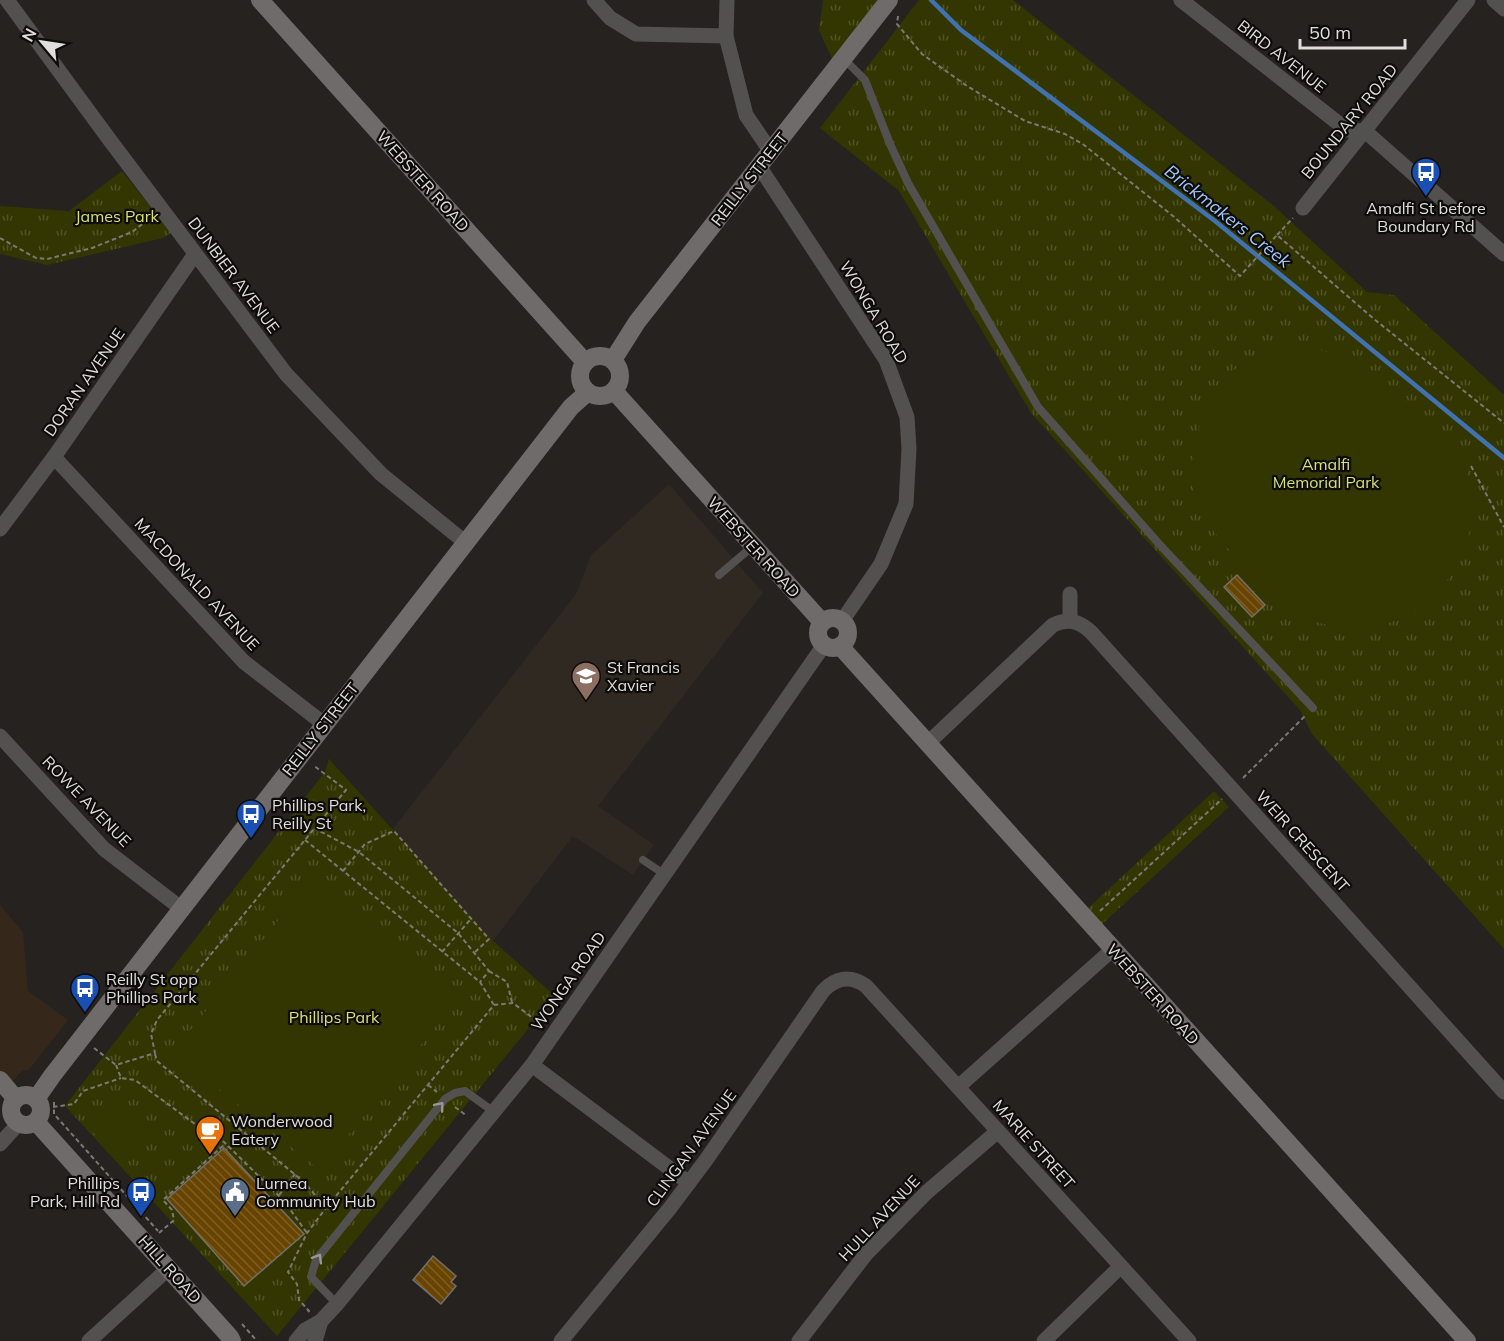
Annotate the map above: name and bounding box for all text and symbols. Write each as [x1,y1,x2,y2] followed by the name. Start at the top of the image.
[12,12,72,72] north arrow
[1300,12,1405,50] scale bar
[1234,15,1330,97] street label: BIRD AVENUE
[1309,21,1351,44] text: 50 m
[17,25,41,45] text: N
[1297,59,1401,183] street label: BOUNDARY ROAD
[372,126,474,236] street label: WEBSTER ROAD
[706,128,792,230] street label: REILLY STREET
[1410,156,1442,198] bus stop icon: Amalfi St before Boundary Rd
[1160,159,1296,273] water label: Brickmakers Creek
[1366,198,1486,236] place label: Amalfi St before Boundary Rd
[75,206,159,226] park label: James Park
[184,213,284,337] street label: DUNBIER AVENUE
[835,257,913,367] street label: WONGA ROAD
[39,324,129,440] street label: DORAN AVENUE
[1273,454,1380,492] park label: Amalfi Memorial Park
[703,492,805,602] street label: WEBSTER ROAD
[130,514,264,654] street label: MACDONALD AVENUE
[607,657,680,695] place label: St Francis Xavier
[570,660,602,702] school or university icon: St Francis Xavier
[277,678,363,780] street label: REILLY STREET
[38,751,136,851] street label: ROWE AVENUE
[1252,786,1354,896] street label: WEIR CRESCENT
[272,795,366,833] place label: Phillips Park, Reilly St
[235,798,267,840] bus stop icon: Phillips Park, Reilly St
[526,928,610,1034] street label: WONGA ROAD
[1102,939,1204,1049] street label: WEBSTER ROAD
[106,969,198,1007] place label: Reilly St opp Phillips Park
[69,972,101,1014] bus stop icon: Reilly St opp Phillips Park
[289,1007,380,1027] park label: Phillips Park
[642,1086,740,1210] street label: CLINGAN AVENUE
[989,1095,1079,1193] street label: MARIE STREET
[433,1102,444,1113] one-way arrow
[231,1111,333,1149] place label: Wonderwood Eatery
[194,1114,226,1156] cafe icon: Wonderwood Eatery
[834,1171,924,1265] street label: HULL AVENUE
[30,1173,120,1211] place label: Phillips Park, Hill Rd
[256,1173,376,1211] place label: Lurnea Community Hub
[125,1176,157,1218] bus stop icon: Phillips Park, Hill Rd
[219,1176,251,1218] public building icon: Lurnea Community Hub
[134,1231,206,1307] street label: HILL ROAD
[311,1254,323,1264] one-way arrow

